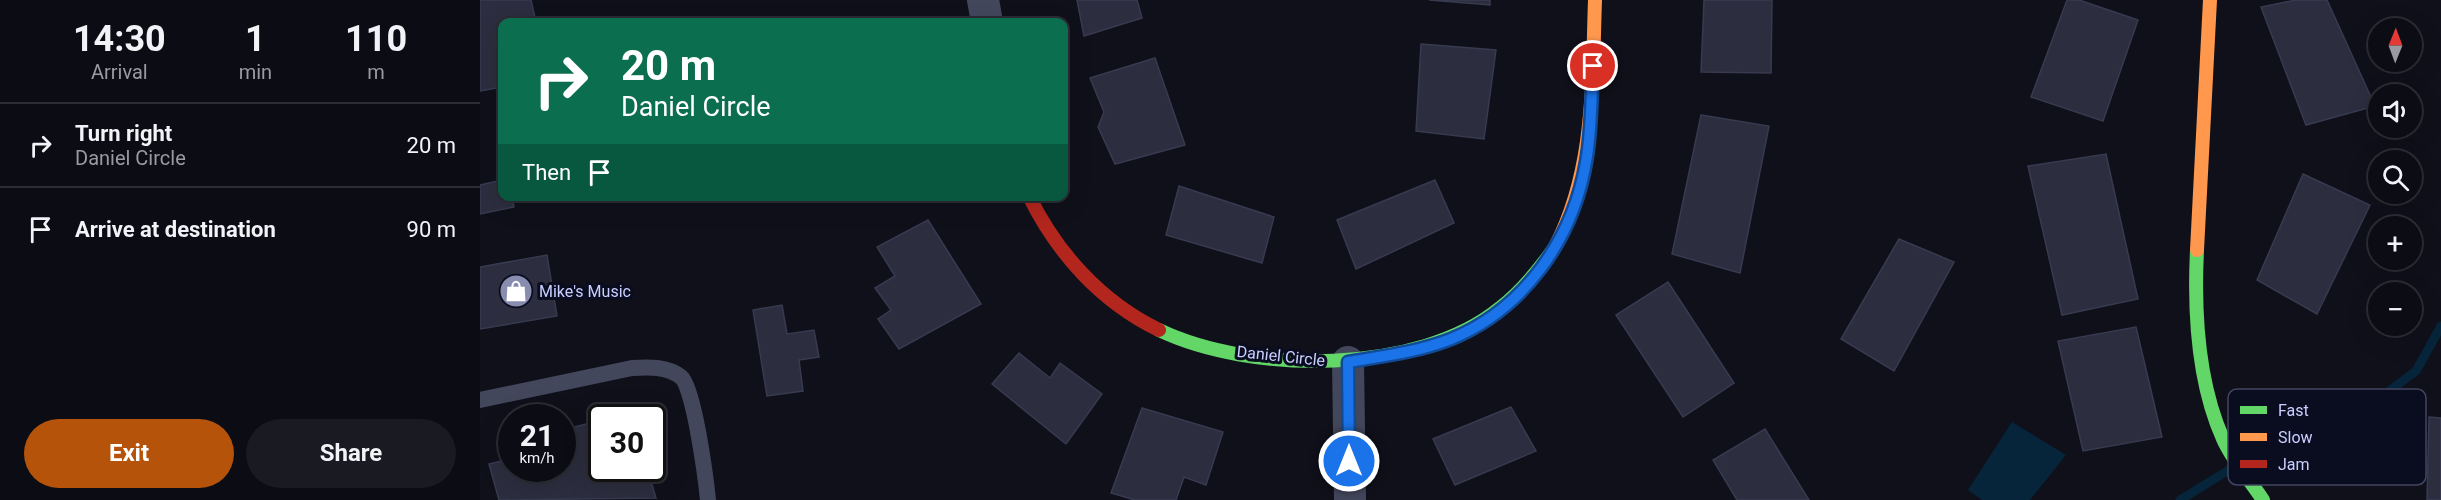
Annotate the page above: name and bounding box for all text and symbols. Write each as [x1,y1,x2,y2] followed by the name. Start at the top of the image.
[73,18,166,60] text: 14:30
[245,18,266,60] text: 1
[345,18,407,60] text: 110
[2368,18,2422,72] north arrow
[2368,18,2422,336] map controls
[1567,40,1618,91] pin
[621,41,716,90] text: 20 m
[522,42,600,120] icon: right
[1576,49,1609,82] icon: arrive
[91,60,148,84] text: Arrival
[239,60,272,84] text: min
[367,60,385,84] text: m
[2368,84,2422,138] button: sound
[621,91,771,123] text: Daniel Circle
[75,121,172,146] text: Turn right
[24,129,57,162] icon: right
[407,133,456,158] text: 20 m
[75,146,186,170] text: Daniel Circle
[2368,150,2422,204] button: search
[583,156,616,189] icon: arrive
[522,160,571,185] text: Then
[24,213,57,246] icon: arrive
[2368,216,2422,270] button: +
[75,217,276,242] text: Arrive at destination
[407,217,456,242] text: 90 m
[498,273,534,309] shop icon: Mike's Music
[539,282,631,301] place label: Mike's Music
[2368,282,2422,336] button: −
[1236,342,1326,370] street label: Daniel Circle
[2228,389,2426,485] legend
[2278,401,2309,420] text: Fast
[588,404,666,482] speed limit sign: 30
[520,418,554,453] text: 21
[24,419,234,488] button: Exit
[246,419,456,488] button: Share
[2278,428,2313,447] text: Slow
[1317,429,1381,493] position arrow
[519,449,555,467] text: km/h
[2278,455,2310,474] text: Jam

